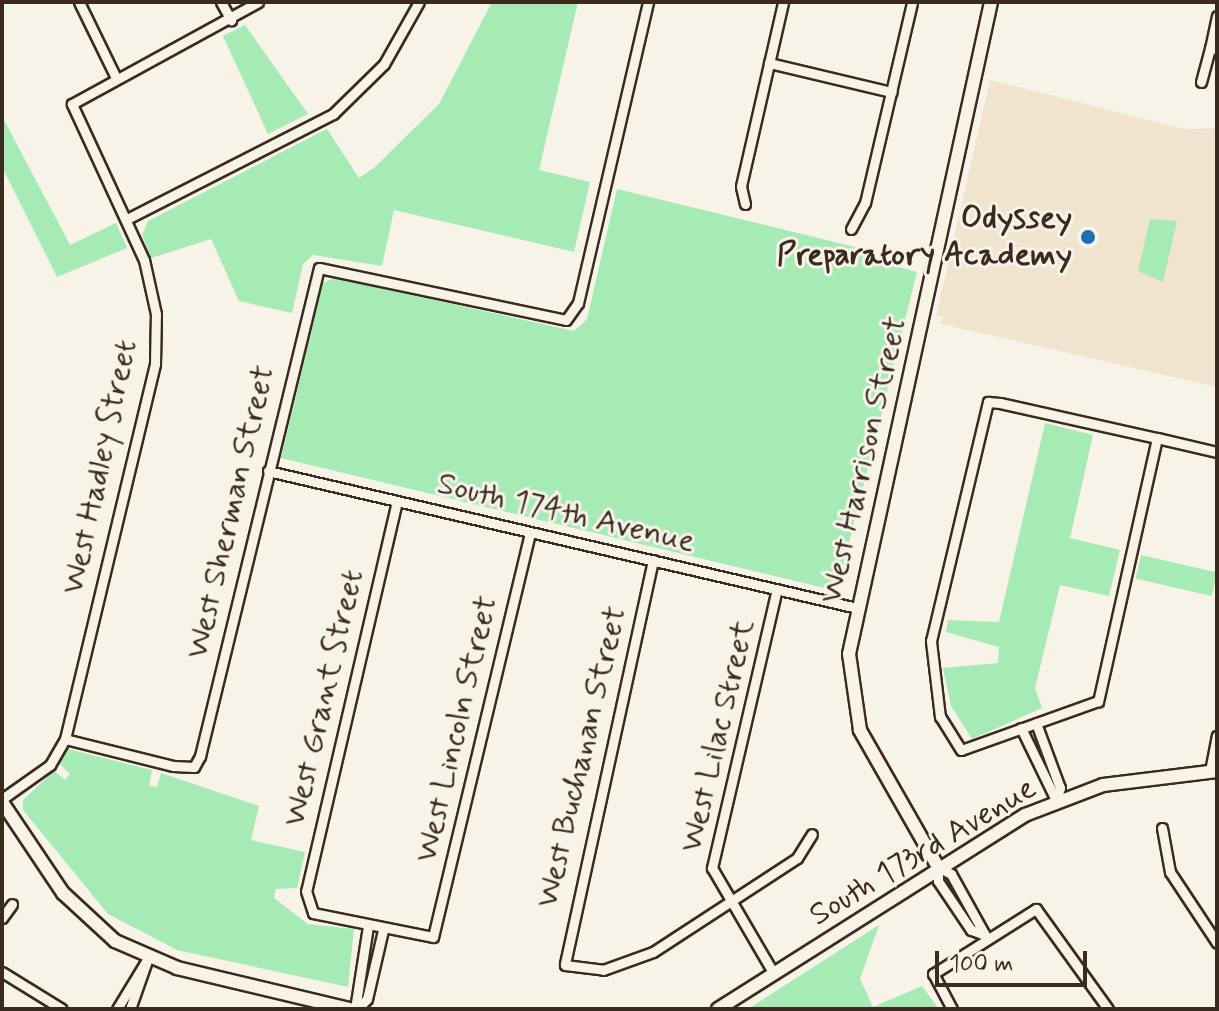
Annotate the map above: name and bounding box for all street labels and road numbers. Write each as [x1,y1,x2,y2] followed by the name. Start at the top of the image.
[812,313,916,607] street label: West Harrison Street
[54,333,146,601] street label: West Hadley Street
[179,362,283,662] street label: West Sherman Street
[433,465,699,561] street label: South 174th Avenue
[275,563,373,833] street label: West Grant Street
[408,593,506,865] street label: West Lincoln Street
[529,603,635,911] street label: West Buchanan Street
[673,616,763,856] street label: West Lilac Street
[802,769,1044,935] street label: South 173rd Avenue

